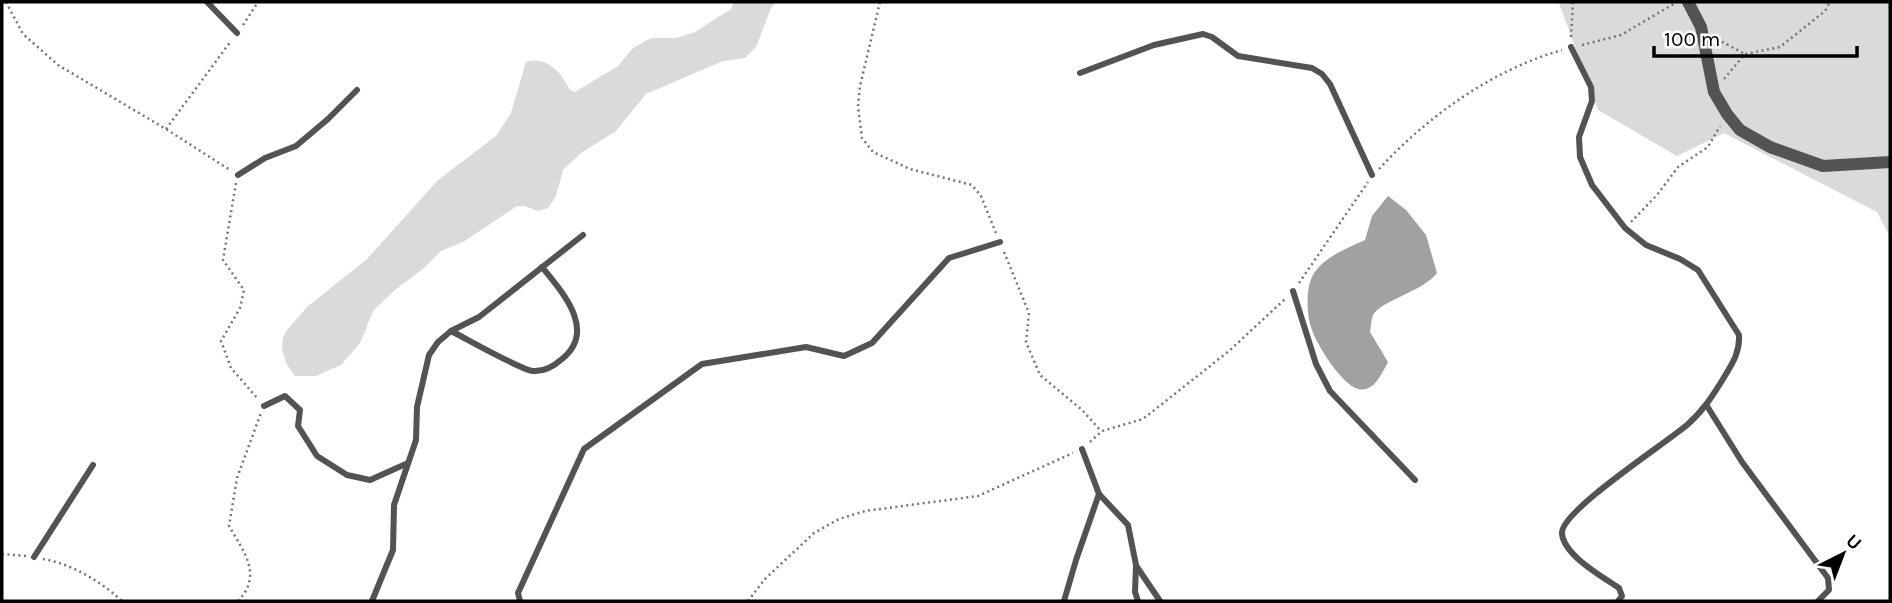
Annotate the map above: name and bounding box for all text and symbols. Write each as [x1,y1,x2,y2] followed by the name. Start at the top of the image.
[1654,14,1857,58] scale bar
[1664,27,1721,51] text: 100 m
[1808,519,1878,589] north arrow
[1841,530,1866,555] text: U

